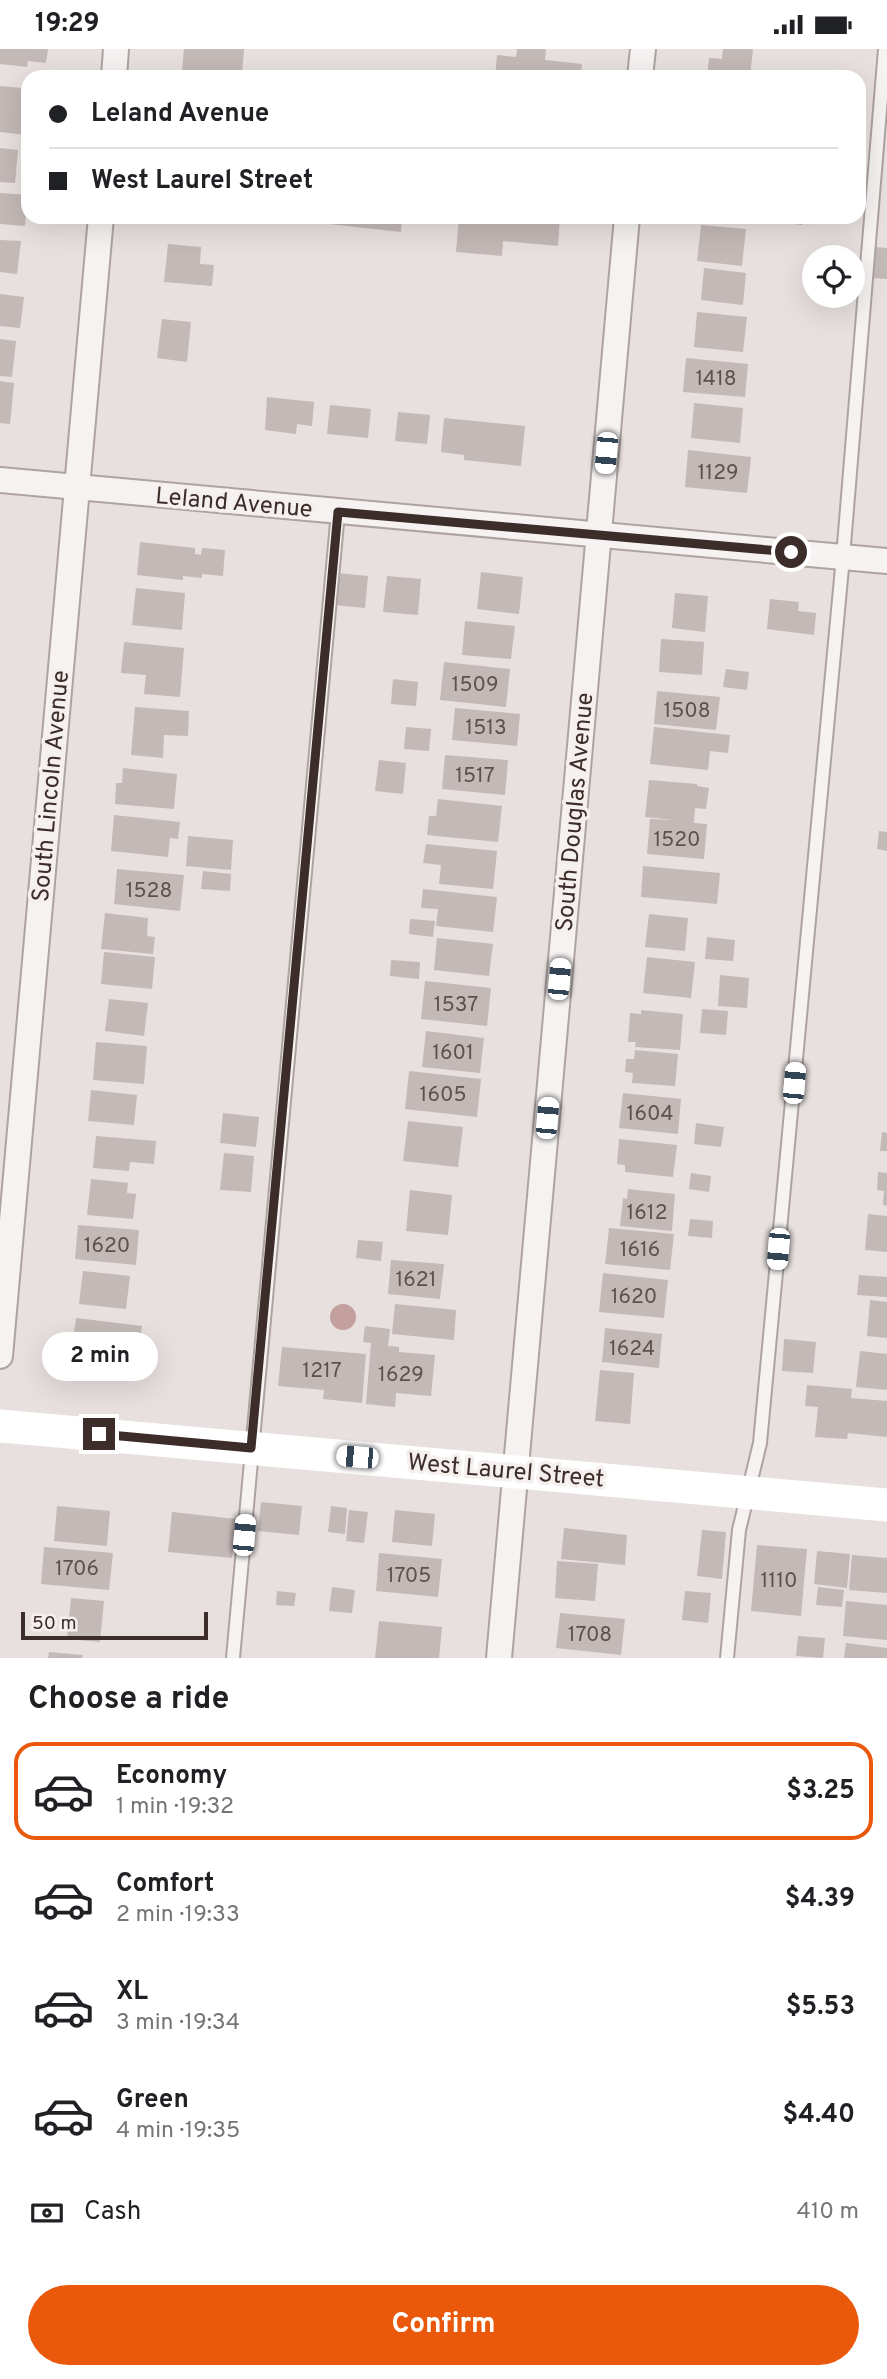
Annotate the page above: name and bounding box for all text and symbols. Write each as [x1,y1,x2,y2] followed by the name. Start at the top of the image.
[35,8,100,41] text: 19:29
[91,98,269,131] text: Leland Avenue
[91,165,313,198] text: West Laurel Street
[802,245,865,308] map controls
[802,245,865,308] button: locate
[695,366,737,393] house number: 1418
[594,431,619,475] car
[697,460,739,487] house number: 1129
[154,482,314,526] street label: Leland Avenue
[775,536,807,568] route start
[27,669,77,903] street label: South Lincoln Avenue
[452,672,498,699] house number: 1509
[551,691,601,933] street label: South Douglas Avenue
[663,698,711,725] house number: 1508
[465,715,507,742] house number: 1513
[455,763,495,790] house number: 1517
[653,827,701,854] house number: 1520
[126,878,172,905] house number: 1528
[547,957,572,1001] car
[434,992,478,1019] house number: 1537
[432,1040,474,1067] house number: 1601
[782,1061,807,1105] car
[420,1082,466,1109] house number: 1605
[535,1096,560,1140] car
[627,1101,673,1128] house number: 1604
[626,1200,668,1227] house number: 1612
[766,1227,791,1271] car
[84,1233,130,1260] house number: 1620
[620,1237,660,1264] house number: 1616
[395,1267,437,1294] house number: 1621
[611,1284,657,1311] house number: 1620
[41,1333,157,1381] callout: 2 min
[609,1336,655,1363] house number: 1624
[70,1342,130,1371] text: 2 min
[302,1358,342,1385] house number: 1217
[378,1362,424,1389] house number: 1629
[83,1418,115,1450] route end
[336,1445,379,1469] car
[406,1448,605,1496] street label: West Laurel Street
[232,1513,257,1557] car
[55,1556,99,1583] house number: 1706
[387,1563,431,1590] house number: 1705
[761,1568,797,1595] house number: 1110
[21,1609,208,1641] scale bar
[32,1612,77,1636] text: 50 m
[568,1622,612,1649] house number: 1708
[28,1680,229,1720] text: Choose a ride
[32,1760,95,1823] icon: car
[116,1760,227,1793] text: Economy
[786,1775,855,1808] text: $3.25
[116,1793,234,1822] text: 1 min · 19:32
[32,1868,95,1931] icon: car
[116,1868,214,1901] text: Comfort
[785,1883,855,1916] text: $4.39
[116,1901,240,1930] text: 2 min · 19:33
[32,1976,95,2039] icon: car
[116,1976,148,2009] text: XL
[786,1991,855,2024] text: $5.53
[116,2009,240,2038] text: 3 min · 19:34
[32,2084,95,2147] icon: car
[116,2084,189,2117] text: Green
[783,2099,855,2132] text: $4.40
[116,2117,240,2146] text: 4 min · 19:35
[28,2194,66,2232] icon: cash
[84,2196,141,2229] text: Cash
[796,2198,859,2227] text: 410 m
[28,2285,859,2365] button: Confirm

